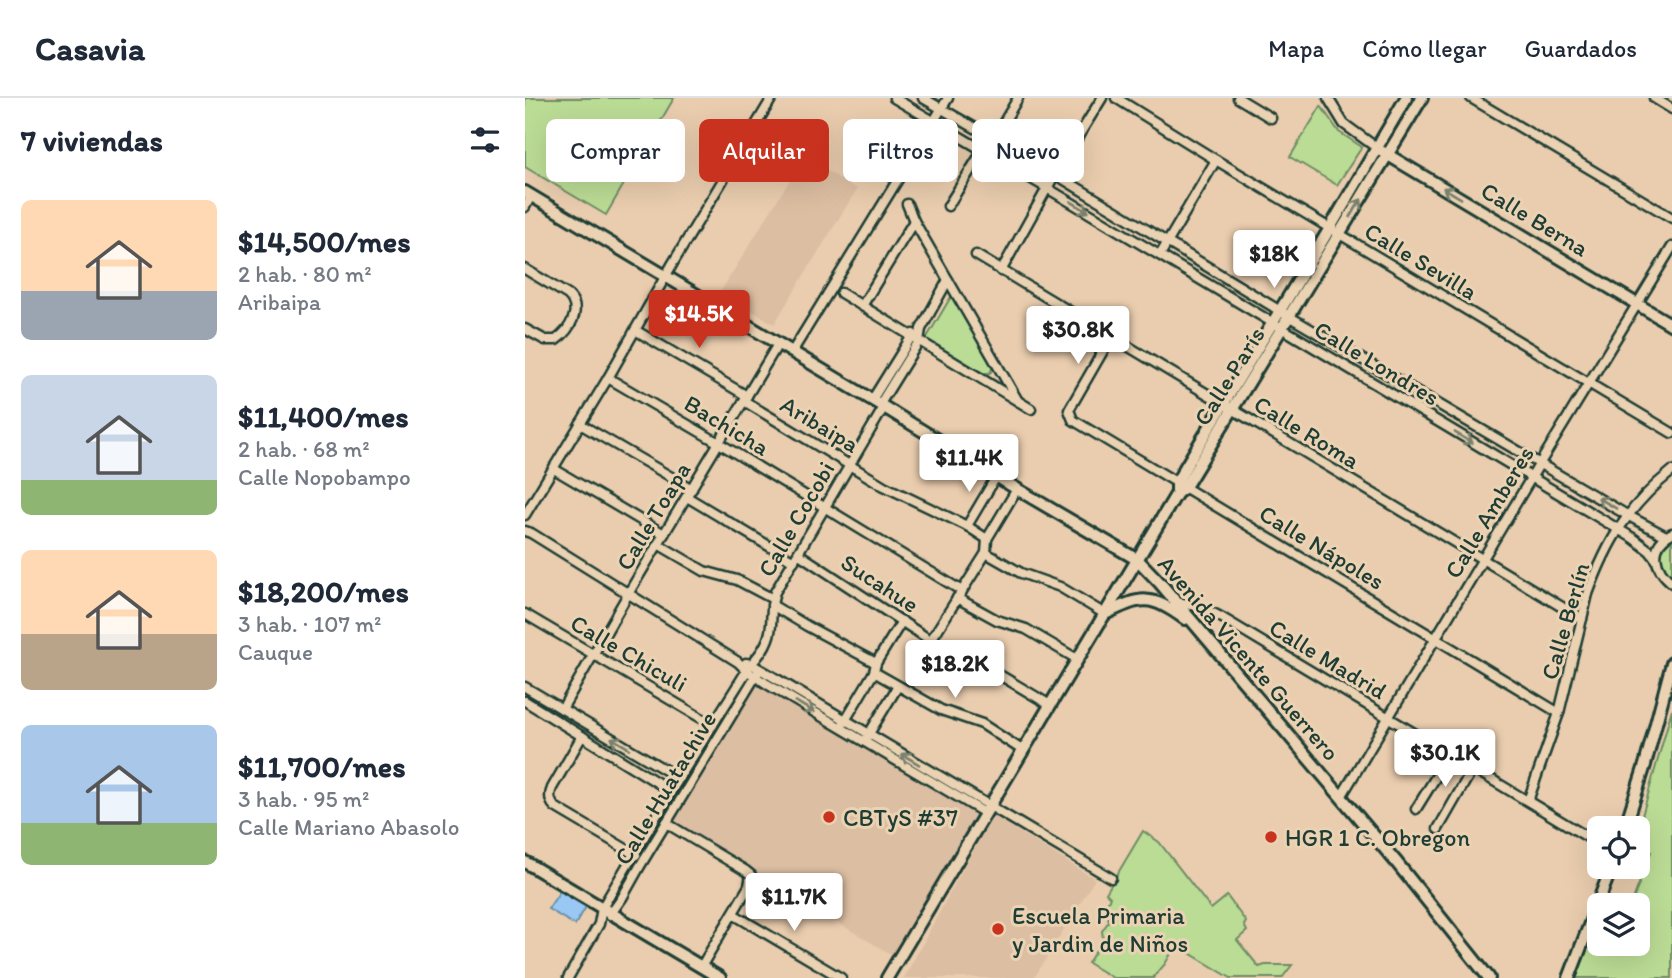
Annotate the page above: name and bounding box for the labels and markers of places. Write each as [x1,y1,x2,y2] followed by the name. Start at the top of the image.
[1233,230,1315,290] pin: $18K
[642,290,756,350] pin: $14.5K
[1021,306,1135,366] pin: $30.8K
[912,434,1026,494] pin: $11.4K
[898,640,1012,700] pin: $18.2K
[1388,730,1502,789] pin: $30.1K
[843,803,958,832] place label: CBTyS #37
[821,809,837,825] marker: CBTyS #37
[1285,823,1471,852] place label: HGR 1 C. Obregon
[1263,829,1279,845] marker: HGR 1 C. Obregon
[737,874,851,933] pin: $11.7K
[1012,901,1188,958] place label: Escuela Primaria y Jardin de Niños
[990,921,1006,937] marker: Escuela Primaria y Jardin de Niños

